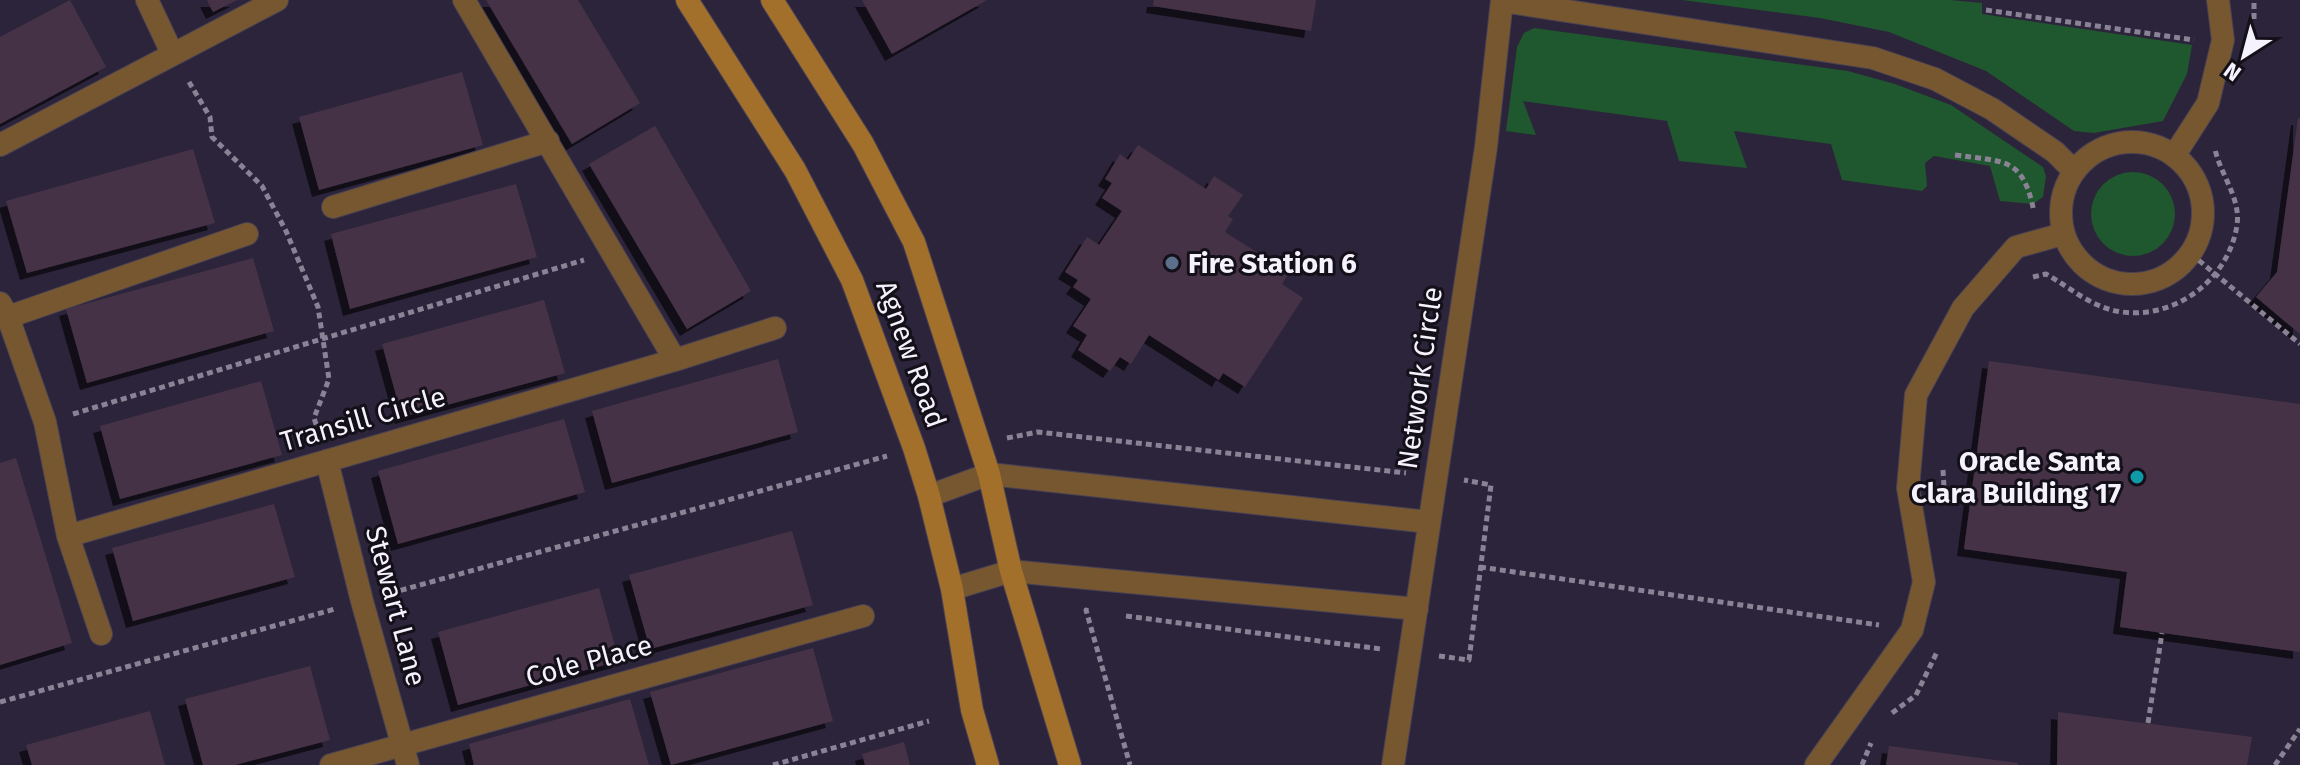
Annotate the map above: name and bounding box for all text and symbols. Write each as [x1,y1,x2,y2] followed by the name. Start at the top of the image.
[2204,16,2284,96] north arrow
[2219,57,2246,87] text: N
[1188,247,1357,280] place label: Fire Station 6
[1163,254,1181,272] marker: Fire Station 6
[869,276,953,432] street label: Agnew Road
[1391,285,1449,471] street label: Network Circle
[277,380,449,458] street label: Transill Circle
[1911,445,2121,510] place label: Oracle Santa Clara Building 17
[2128,468,2146,486] marker: Oracle Santa Clara Building 17
[359,522,433,690] street label: Stewart Lane
[522,628,656,694] street label: Cole Place

